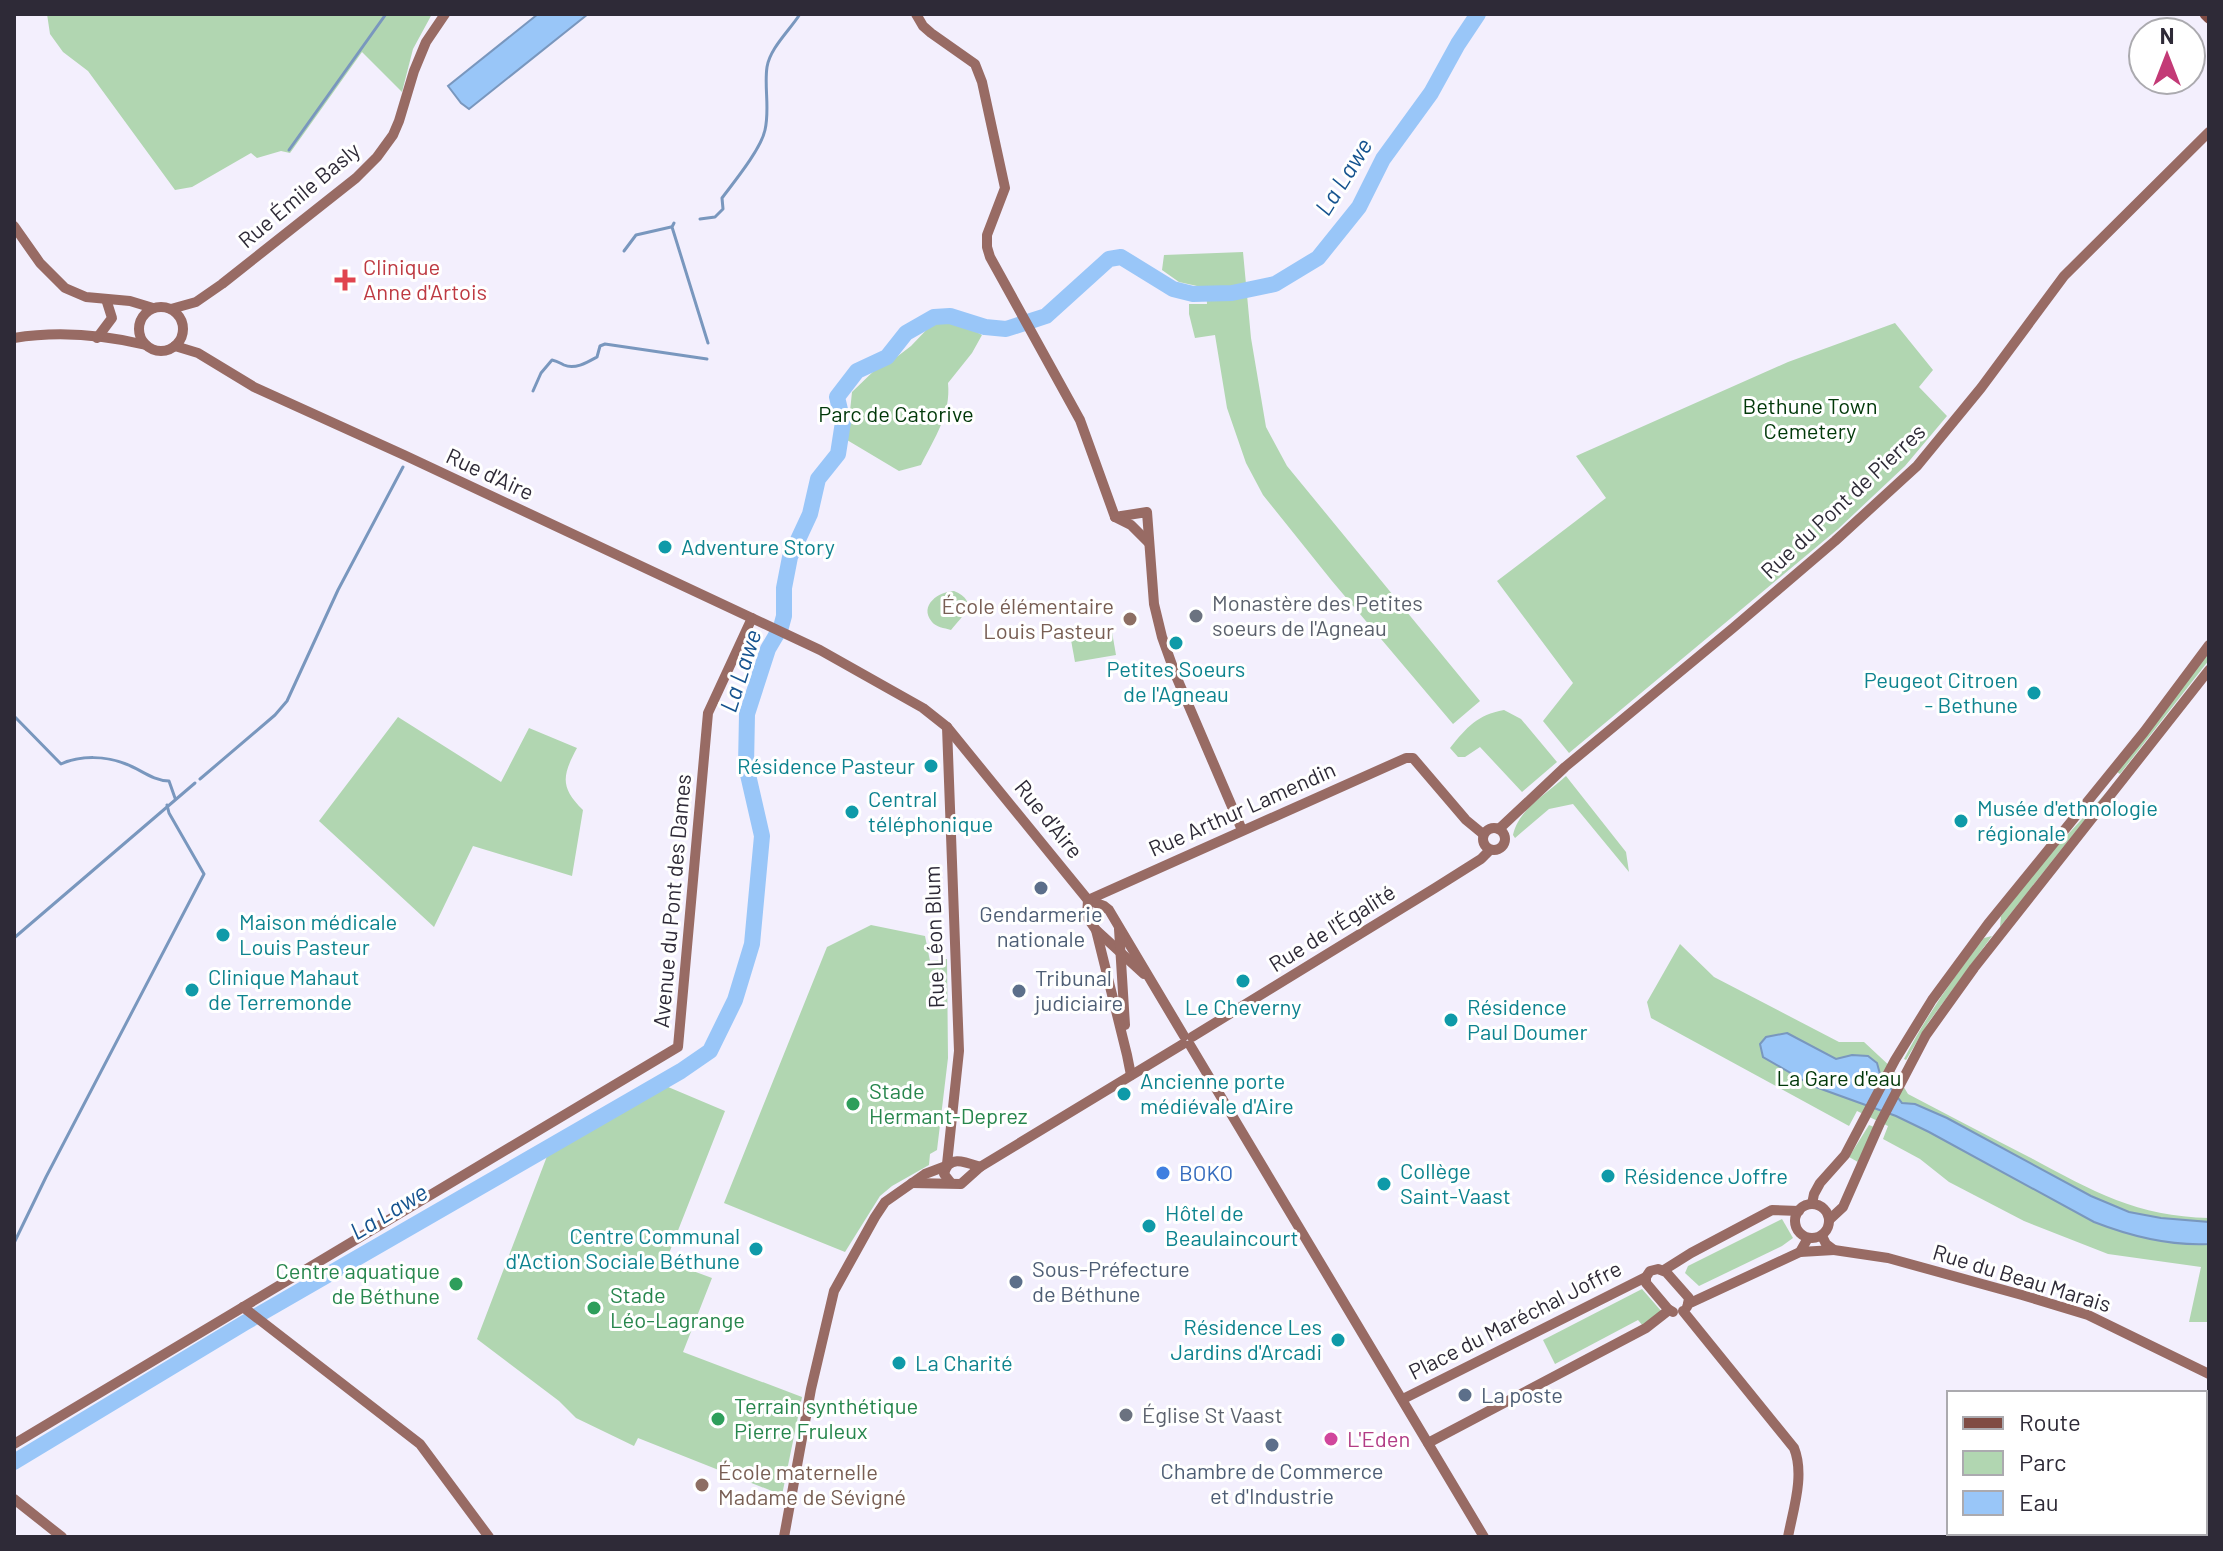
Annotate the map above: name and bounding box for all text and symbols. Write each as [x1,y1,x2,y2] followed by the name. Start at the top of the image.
[2127,16,2207,96] north arrow
[2160,22,2174,48] text: N
[1308,132,1378,220] water label: La Lawe
[232,136,364,253] street label: Rue Émile Basly
[363,253,487,304] place label: Clinique Anne d'Artois
[334,269,356,291] marker: Clinique Anne d'Artois
[1742,392,1878,443] park label: Bethune Town Cemetery
[818,400,974,426] park label: Parc de Catorive
[1755,417,1930,583] street label: Rue du Pont de Pierres
[443,442,538,505] street label: Rue d'Aire
[681,533,835,559] place label: Adventure Story
[656,538,674,556] marker: Adventure Story
[1212,589,1423,640] place label: Monastère des Petites soeurs de l'Agneau
[942,592,1114,643] place label: École élémentaire Louis Pasteur
[1187,607,1205,625] marker: Monastère des Petites soeurs de l'Agneau
[1121,610,1139,628] marker: École élémentaire Louis Pasteur
[713,626,767,716] water label: La Lawe
[1167,634,1185,652] marker: Petites Soeurs de l'Agneau
[1107,655,1245,706] place label: Petites Soeurs de l'Agneau
[1864,666,2018,717] place label: Peugeot Citroen - Bethune
[2025,684,2043,702] marker: Peugeot Citroen - Bethune
[737,752,915,778] place label: Résidence Pasteur
[1144,755,1339,861] street label: Rue Arthur Lamendin
[922,757,940,775] marker: Résidence Pasteur
[647,773,695,1029] street label: Avenue du Pont des Dames
[1010,774,1089,863] street label: Rue d'Aire
[868,785,993,836] place label: Central téléphonique
[1977,794,2158,845] place label: Musée d'ethnologie régionale
[843,803,861,821] marker: Central téléphonique
[1952,812,1970,830] marker: Musée d'ethnologie régionale
[918,865,948,1009] street label: Rue Léon Blum
[1264,878,1399,976] street label: Rue de l'Égalité
[1032,879,1050,897] marker: Gendarmerie nationale
[979,900,1103,951] place label: Gendarmerie nationale
[239,908,397,959] place label: Maison médicale Louis Pasteur
[214,926,232,944] marker: Maison médicale Louis Pasteur
[208,963,359,1014] place label: Clinique Mahaut de Terremonde
[1034,964,1123,1015] place label: Tribunal judiciaire
[1234,972,1252,990] marker: Le Cheverny
[183,981,201,999] marker: Clinique Mahaut de Terremonde
[1010,982,1028,1000] marker: Tribunal judiciaire
[1185,993,1301,1019] place label: Le Cheverny
[1467,993,1588,1044] place label: Résidence Paul Doumer
[1442,1011,1460,1029] marker: Résidence Paul Doumer
[1776,1064,1902,1090] park label: La Gare d'eau
[1140,1067,1294,1118] place label: Ancienne porte médiévale d'Aire
[869,1077,1028,1128] place label: Stade Hermant-Deprez
[1115,1085,1133,1103] marker: Ancienne porte médiévale d'Aire
[844,1095,862,1113] marker: Stade Hermant-Deprez
[1400,1157,1511,1208] place label: Collège Saint-Vaast
[1179,1159,1233,1185] place label: BOKO
[1624,1162,1788,1188] place label: Résidence Joffre
[1154,1164,1172,1182] marker: BOKO
[1599,1167,1617,1185] marker: Résidence Joffre
[1375,1175,1393,1193] marker: Collège Saint-Vaast
[344,1176,432,1245] water label: La Lawe
[1165,1199,1299,1250] place label: Hôtel de Beaulaincourt
[1140,1217,1158,1235] marker: Hôtel de Beaulaincourt
[505,1222,740,1273] place label: Centre Communal d'Action Sociale Béthune
[1930,1238,2114,1316] street label: Rue du Beau Marais
[747,1240,765,1258] marker: Centre Communal d'Action Sociale Béthune
[1404,1254,1625,1384] street label: Place du Maréchal Joffre
[1032,1255,1190,1306] place label: Sous-Préfecture de Béthune
[275,1257,440,1308] place label: Centre aquatique de Béthune
[1007,1273,1025,1291] marker: Sous-Préfecture de Béthune
[447,1275,465,1293] marker: Centre aquatique de Béthune
[610,1281,745,1332] place label: Stade Léo-Lagrange
[585,1299,603,1317] marker: Stade Léo-Lagrange
[1171,1313,1322,1364] place label: Résidence Les Jardins d'Arcadi
[1329,1331,1347,1349] marker: Résidence Les Jardins d'Arcadi
[915,1349,1013,1375] place label: La Charité
[890,1354,908,1372] marker: La Charité
[1481,1381,1563,1407] place label: La poste
[1456,1386,1474,1404] marker: La poste
[1947,1391,2207,1535] legend
[734,1392,918,1443] place label: Terrain synthétique Pierre Fruleux
[1142,1401,1283,1427] place label: Église St Vaast
[1117,1406,1135,1424] marker: Église St Vaast
[2019,1407,2081,1436] text: Route
[709,1410,727,1428] marker: Terrain synthétique Pierre Fruleux
[1347,1425,1410,1451] place label: L'Eden
[1322,1430,1340,1448] marker: L'Eden
[1263,1436,1281,1454] marker: Chambre de Commerce et d'Industrie
[2019,1447,2067,1476] text: Parc
[1160,1457,1384,1508] place label: Chambre de Commerce et d'Industrie
[718,1458,906,1509] place label: École maternelle Madame de Sévigné
[693,1476,711,1494] marker: École maternelle Madame de Sévigné
[2019,1487,2059,1516] text: Eau

